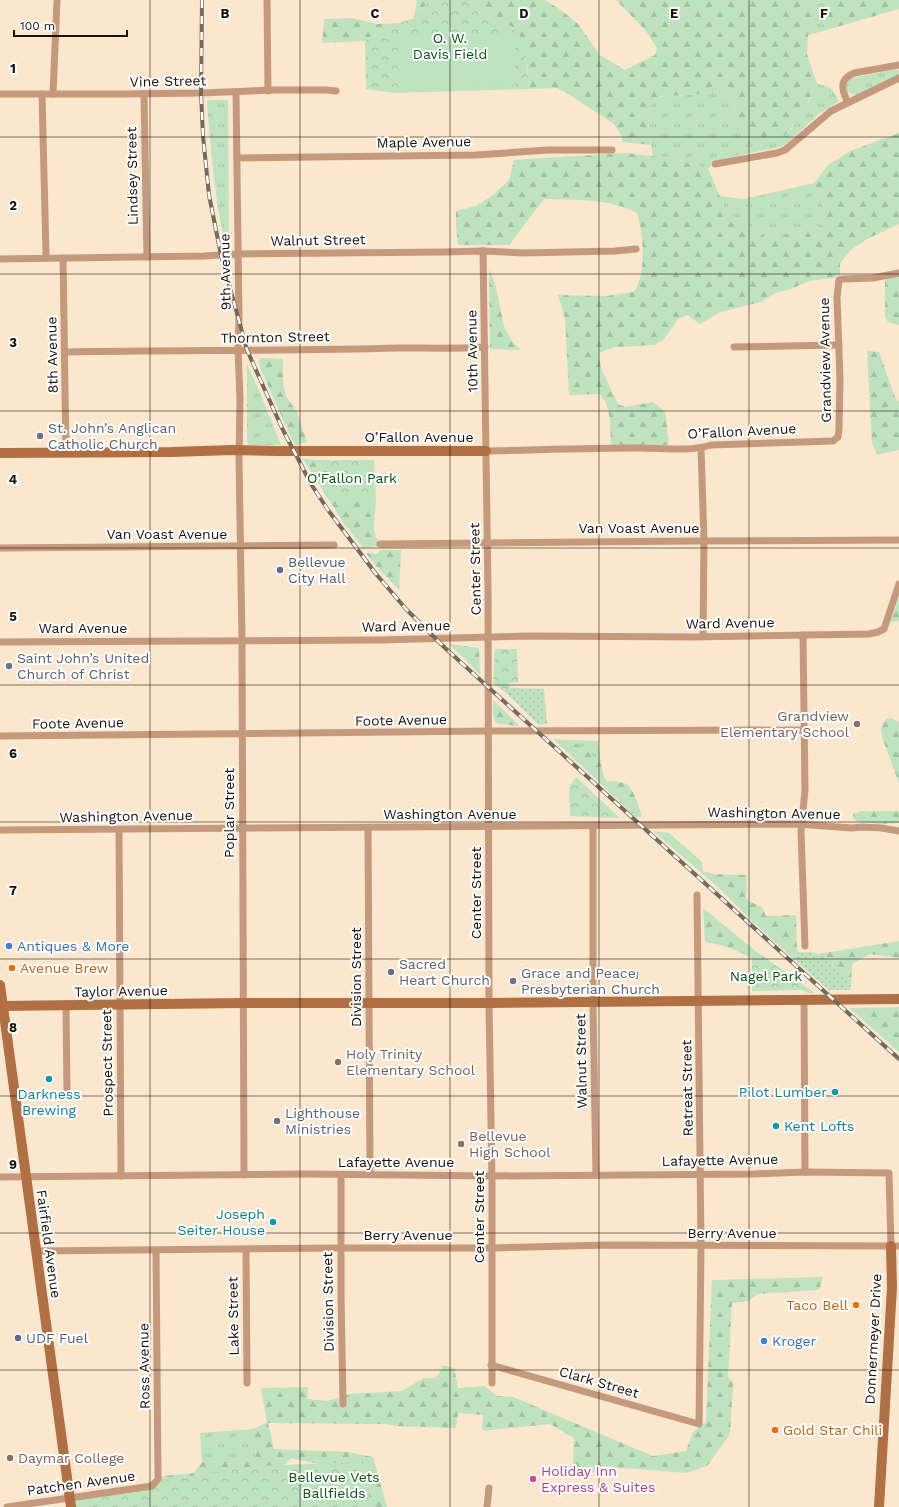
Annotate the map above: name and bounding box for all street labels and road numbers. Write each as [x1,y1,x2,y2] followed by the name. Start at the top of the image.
[130,72,206,90] street label: Vine Street
[123,127,141,225] street label: Lindsey Street
[377,133,471,151] street label: Maple Avenue
[270,231,366,249] street label: Walnut Street
[216,233,234,311] street label: 9th Avenue
[816,297,834,423] street label: Grandview Avenue
[463,310,481,392] street label: 10th Avenue
[43,316,61,394] street label: 8th Avenue
[220,328,330,346] street label: Thornton Street
[687,420,797,442] street label: O’Fallon Avenue
[364,429,474,445] street label: O’Fallon Avenue
[579,520,699,536] street label: Van Voast Avenue
[466,522,484,615] street label: Center Street
[107,526,227,542] street label: Van Voast Avenue
[685,614,775,632] street label: Ward Avenue
[361,617,451,635] street label: Ward Avenue
[39,620,127,636] street label: Ward Avenue
[355,711,447,729] street label: Foote Avenue
[32,714,124,732] street label: Foote Avenue
[221,768,237,858] street label: Poplar Street
[707,804,841,822] street label: Washington Avenue
[383,806,517,822] street label: Washington Avenue
[59,807,193,825] street label: Washington Avenue
[468,847,484,939] street label: Center Street
[348,927,364,1027] street label: Division Street
[74,982,168,1000] street label: Taylor Avenue
[98,1009,116,1117] street label: Prospect Street
[572,1013,590,1109] street label: Walnut Street
[678,1039,696,1137] street label: Retreat Street
[662,1151,778,1169] street label: Lafayette Avenue
[338,1154,454,1170] street label: Lafayette Avenue
[471,1171,487,1263] street label: Center Street
[33,1189,65,1299] street label: Fairfield Avenue
[687,1225,777,1241] street label: Berry Avenue
[363,1227,453,1243] street label: Berry Avenue
[319,1252,337,1352] street label: Division Street
[862,1273,884,1405] street label: Donnermeyer Drive
[224,1276,242,1356] street label: Lake Street
[135,1323,153,1409] street label: Ross Avenue
[557,1363,641,1401] street label: Clark Street
[26,1467,136,1499] street label: Patchen Avenue

